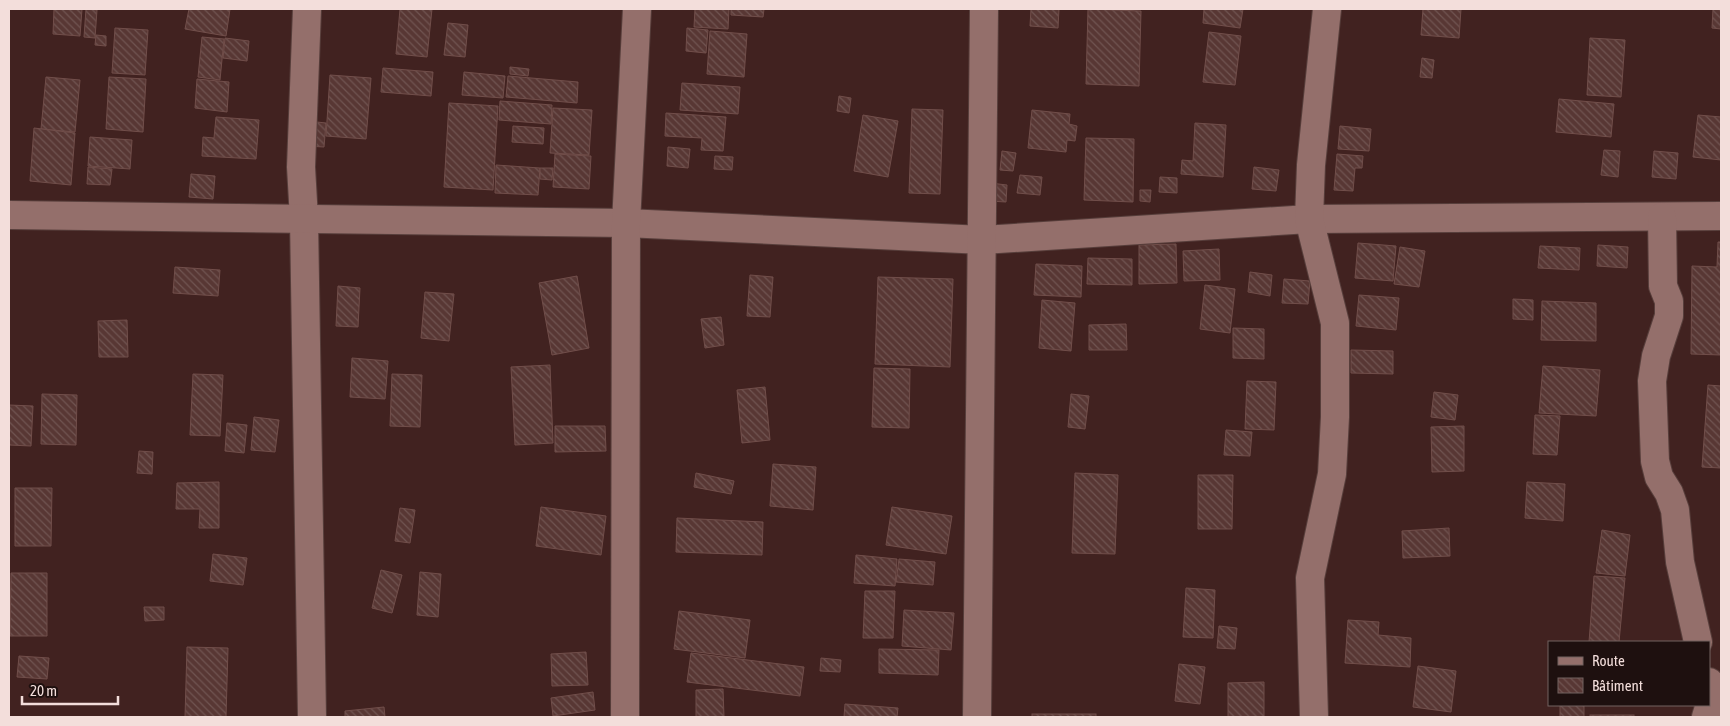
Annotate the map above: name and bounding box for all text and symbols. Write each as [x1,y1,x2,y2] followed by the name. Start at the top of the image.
[1548,641,1710,706] legend
[1592,652,1625,669] text: Route
[22,674,119,706] scale bar
[1592,677,1643,694] text: Bâtiment
[30,682,57,699] text: 20 m

